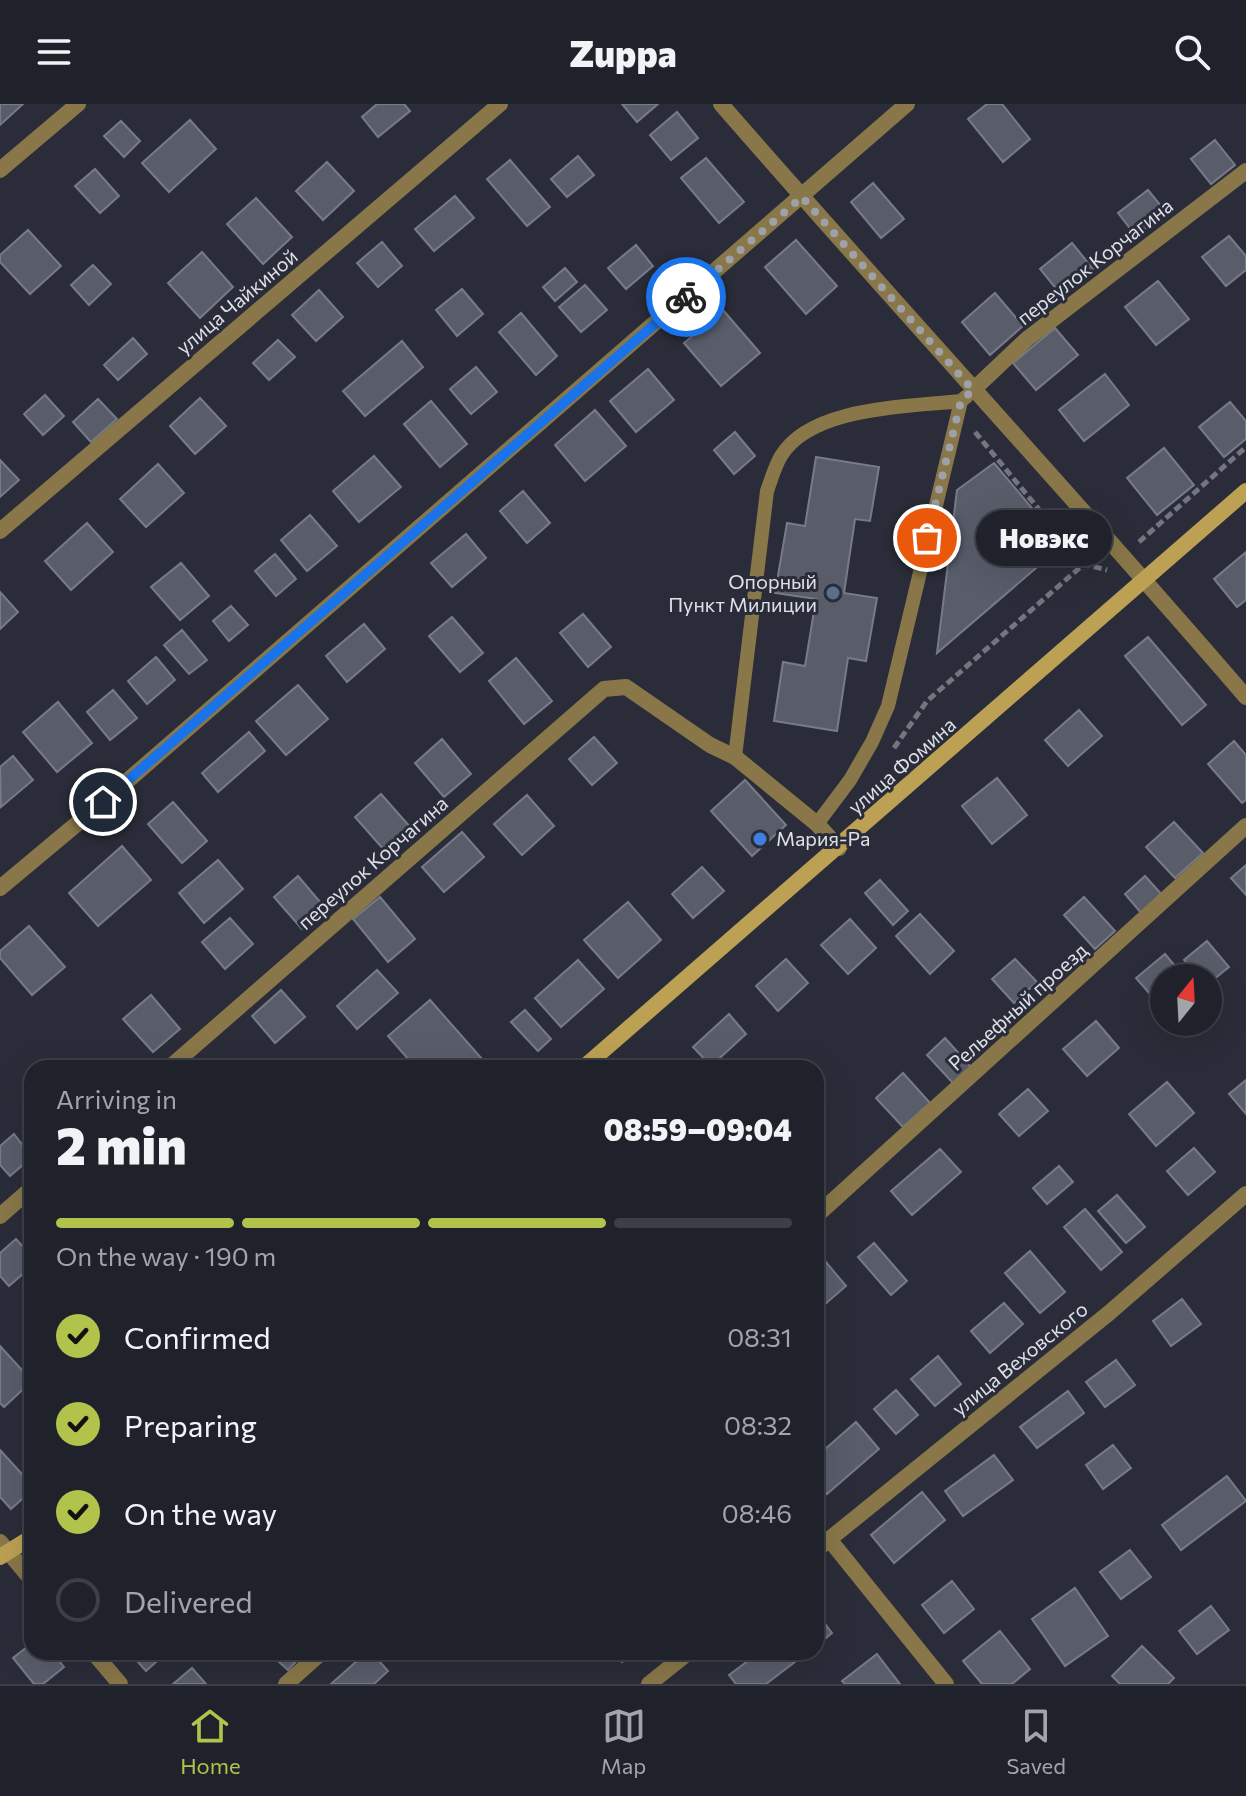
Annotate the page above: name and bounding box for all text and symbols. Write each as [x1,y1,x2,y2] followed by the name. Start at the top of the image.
[32,30,76,74] icon: menu
[569,30,677,74] text: Zuppa
[1170,30,1214,74] icon: search
[1012,193,1177,329] street label: переулок Корчагина
[171,244,302,359] street label: улица Чайкиной
[646,257,726,337] courier
[664,275,708,319] icon: bike
[893,504,961,572] pin
[975,510,1111,566] callout: Новэкс
[905,516,949,560] icon: bag
[999,522,1089,553] text: Новэкс
[668,569,817,616] place label: Опорный Пункт Милиции
[824,584,842,602] marker: Опорный Пункт Милиции
[843,712,960,819] street label: улица Фомина
[69,768,137,836] pin
[81,780,125,824] icon: home
[292,791,452,934] street label: переулок Корчагина
[776,826,870,850] place label: Мария-Ра
[751,830,769,848] marker: Мария-Ра
[943,937,1092,1075] street label: Рельефный проезд
[1150,964,1222,1036] north arrow
[1150,964,1222,1036] map controls
[56,1083,177,1114] text: Arriving in
[604,1110,792,1147] text: 08:59–09:04
[56,1112,187,1176] text: 2 min
[56,1240,276,1271] text: On the way · 190 m
[947,1296,1092,1420] street label: улица Веховского
[56,1314,100,1358] icon: check
[124,1318,271,1355] text: Confirmed
[727,1321,792,1352] text: 08:31
[56,1402,100,1446] icon: check
[124,1406,257,1443] text: Preparing
[724,1409,792,1440] text: 08:32
[56,1490,100,1534] icon: check
[124,1494,277,1531] text: On the way
[722,1497,792,1528] text: 08:46
[124,1582,253,1619] text: Delivered
[180,1704,241,1779] tab: Home
[601,1704,646,1779] tab: Map
[1006,1704,1066,1779] tab: Saved

